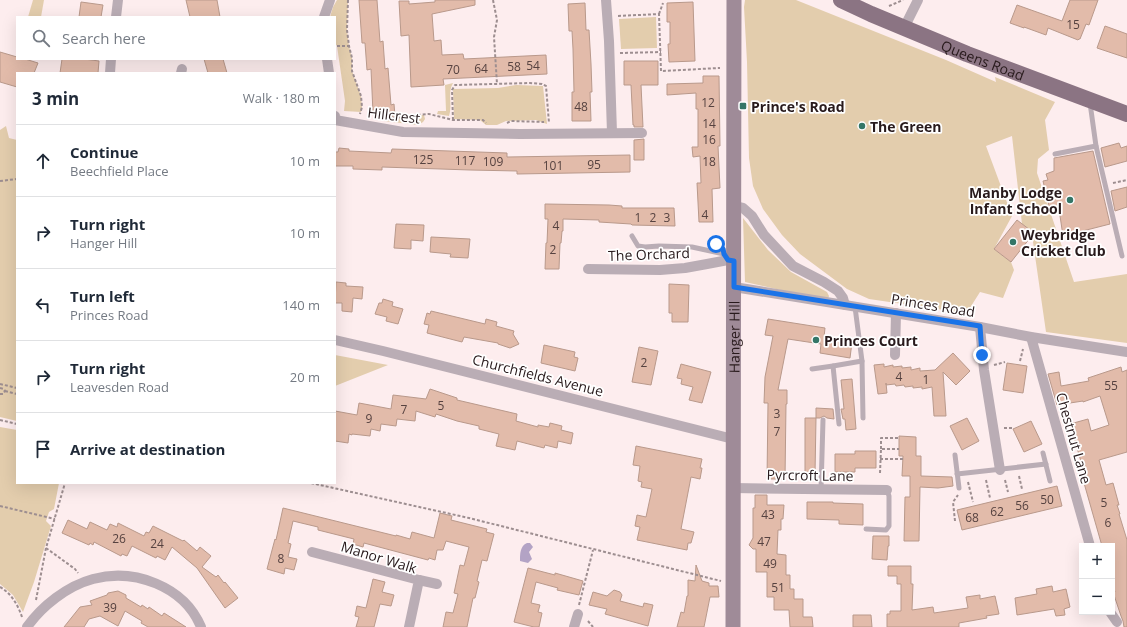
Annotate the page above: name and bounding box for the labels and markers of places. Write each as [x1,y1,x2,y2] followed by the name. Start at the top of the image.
[751,97,845,116] place label: Prince's Road
[738,101,748,111] marker: Prince's Road
[870,117,941,136] place label: The Green
[857,121,867,131] marker: The Green
[969,183,1062,218] place label: Manby Lodge Infant School
[1065,195,1075,205] marker: Manby Lodge Infant School
[1021,225,1106,260] place label: Weybridge Cricket Club
[1008,237,1018,247] marker: Weybridge Cricket Club
[824,331,918,350] place label: Princes Court
[811,335,821,345] marker: Princes Court

